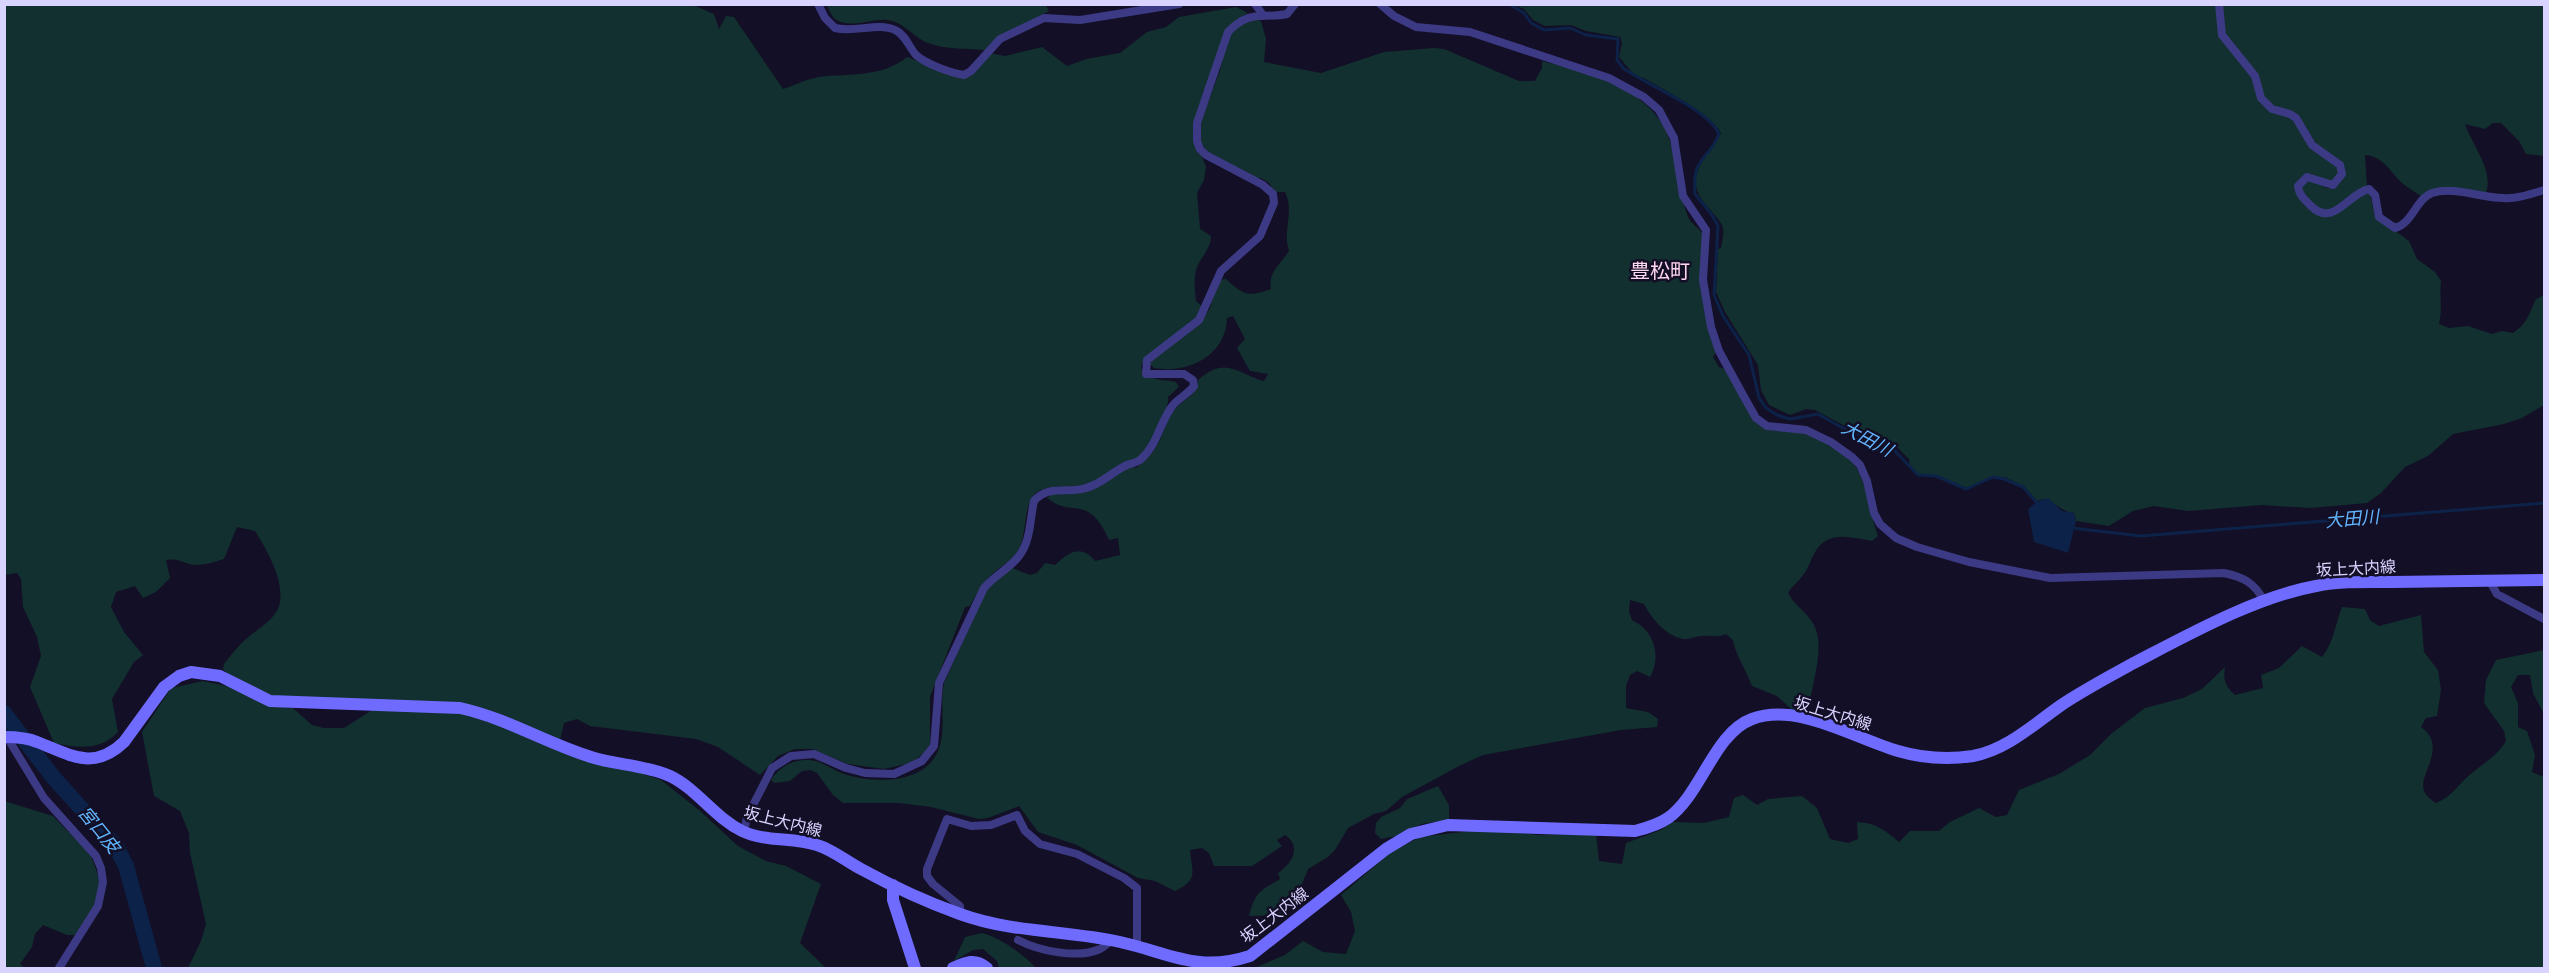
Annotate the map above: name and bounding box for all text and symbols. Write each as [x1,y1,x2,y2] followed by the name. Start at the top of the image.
[1630,259,1690,283] district label: 豊松町
[1838,417,1898,461] water label: 大田川
[2324,506,2382,531] water label: 大田川
[2316,556,2396,580] street label: 坂上大内線
[1792,692,1874,734] street label: 坂上大内線
[74,802,126,859] water label: 宮口皮
[742,802,824,840] street label: 坂上大内線
[1236,883,1312,947] street label: 坂上大内線

